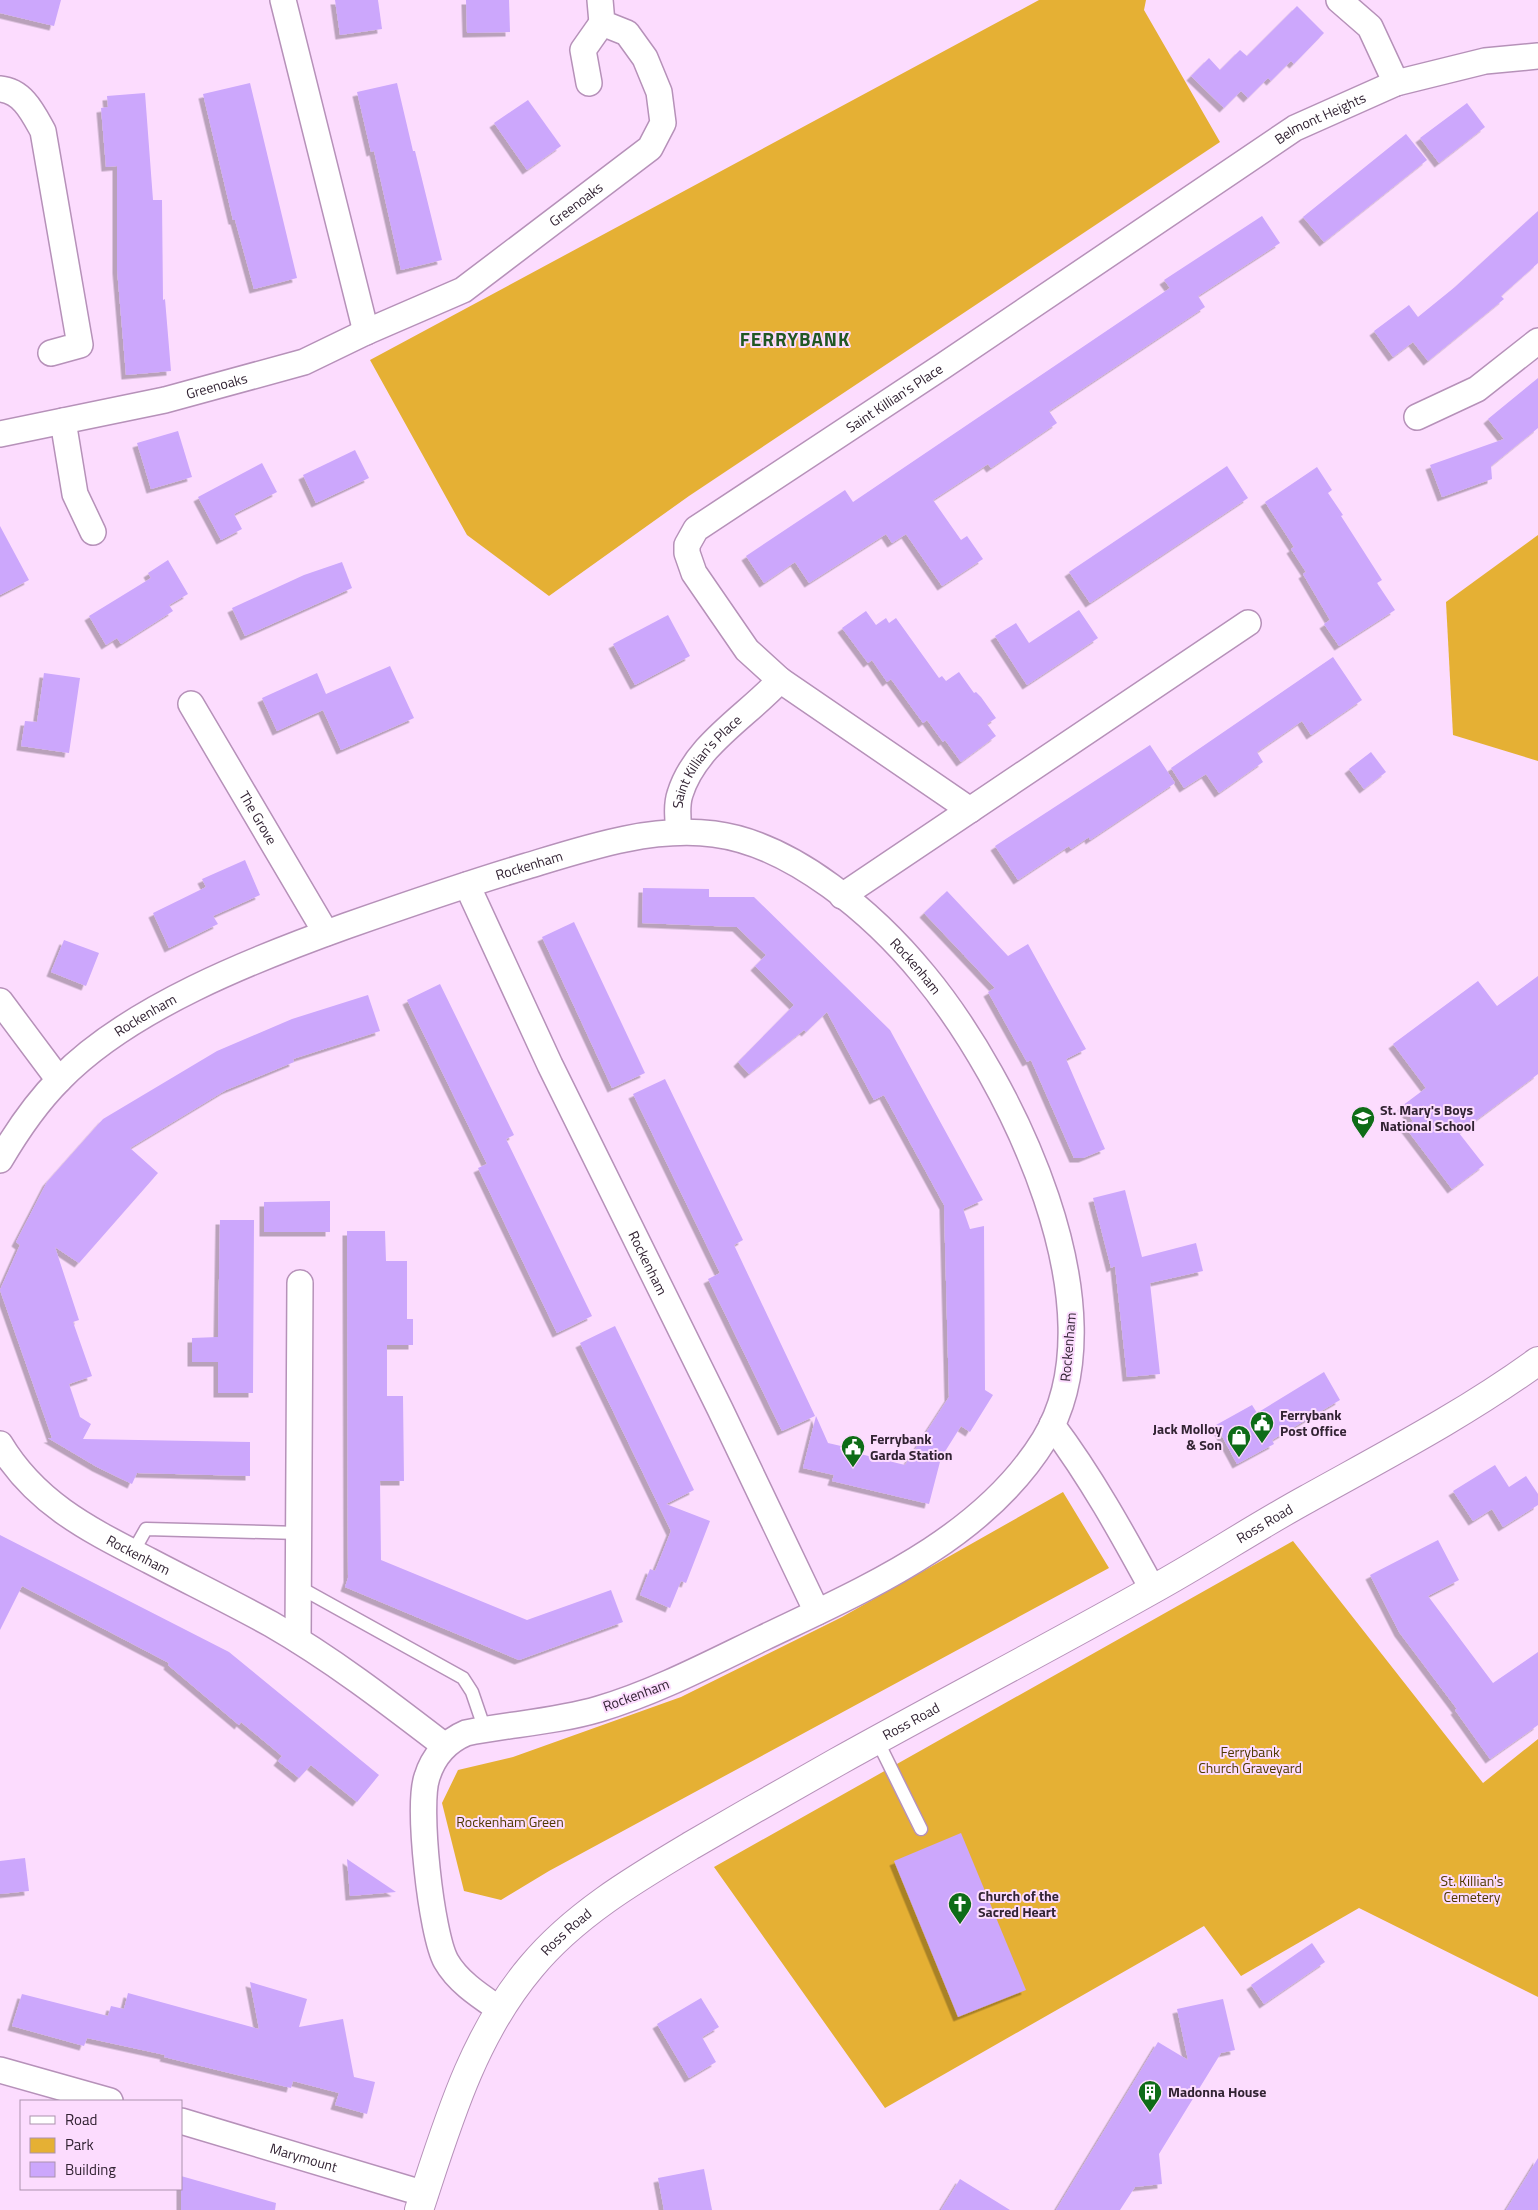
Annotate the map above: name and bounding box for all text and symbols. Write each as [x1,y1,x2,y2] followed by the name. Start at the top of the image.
[1270,87,1369,149] street label: Belmont Heights
[544,176,607,231] street label: Greenoaks
[740,324,850,353] district label: FERRYBANK
[841,358,947,437] street label: Saint Killian's Place
[184,367,250,404] street label: Greenoaks
[667,709,746,809] street label: Saint Killian's Place
[234,787,283,848] street label: The Grove
[493,845,565,885] street label: Rockenham
[886,933,947,999] street label: Rockenham
[110,988,180,1042] street label: Rockenham
[1380,1099,1475,1136] place label: St. Mary's Boys National School
[1350,1105,1376,1139] school or university icon: St. Mary's Boys National School
[623,1227,673,1298] street label: Rockenham
[1054,1312,1081,1382] street label: Rockenham
[1280,1404,1347,1441] place label: Ferrybank Post Office
[1249,1410,1275,1444] public building icon: Ferrybank Post Office
[1153,1418,1222,1455] place label: Jack Molloy & Son
[1226,1424,1252,1458] shop icon: Jack Molloy & Son
[870,1428,953,1465] place label: Ferrybank Garda Station
[840,1434,866,1468] public building icon: Ferrybank Garda Station
[1232,1498,1296,1548] street label: Ross Road
[103,1529,174,1580] street label: Rockenham
[600,1673,672,1716] street label: Rockenham
[878,1697,943,1745] street label: Ross Road
[1198,1741,1302,1778] park label: Ferrybank Church Graveyard
[456,1811,564,1832] park label: Rockenham Green
[1441,1870,1503,1907] park label: St. Killian's Cemetery
[978,1885,1059,1922] place label: Church of the Sacred Heart
[947,1891,973,1925] church icon: Church of the Sacred Heart
[535,1903,596,1960] street label: Ross Road
[1137,2079,1163,2113] building icon: Madonna House
[1168,2081,1266,2102] place label: Madonna House
[20,2100,182,2190] legend
[65,2108,97,2131] text: Road
[65,2133,94,2156] text: Park
[268,2137,340,2177] street label: Marymount
[65,2158,116,2181] text: Building

